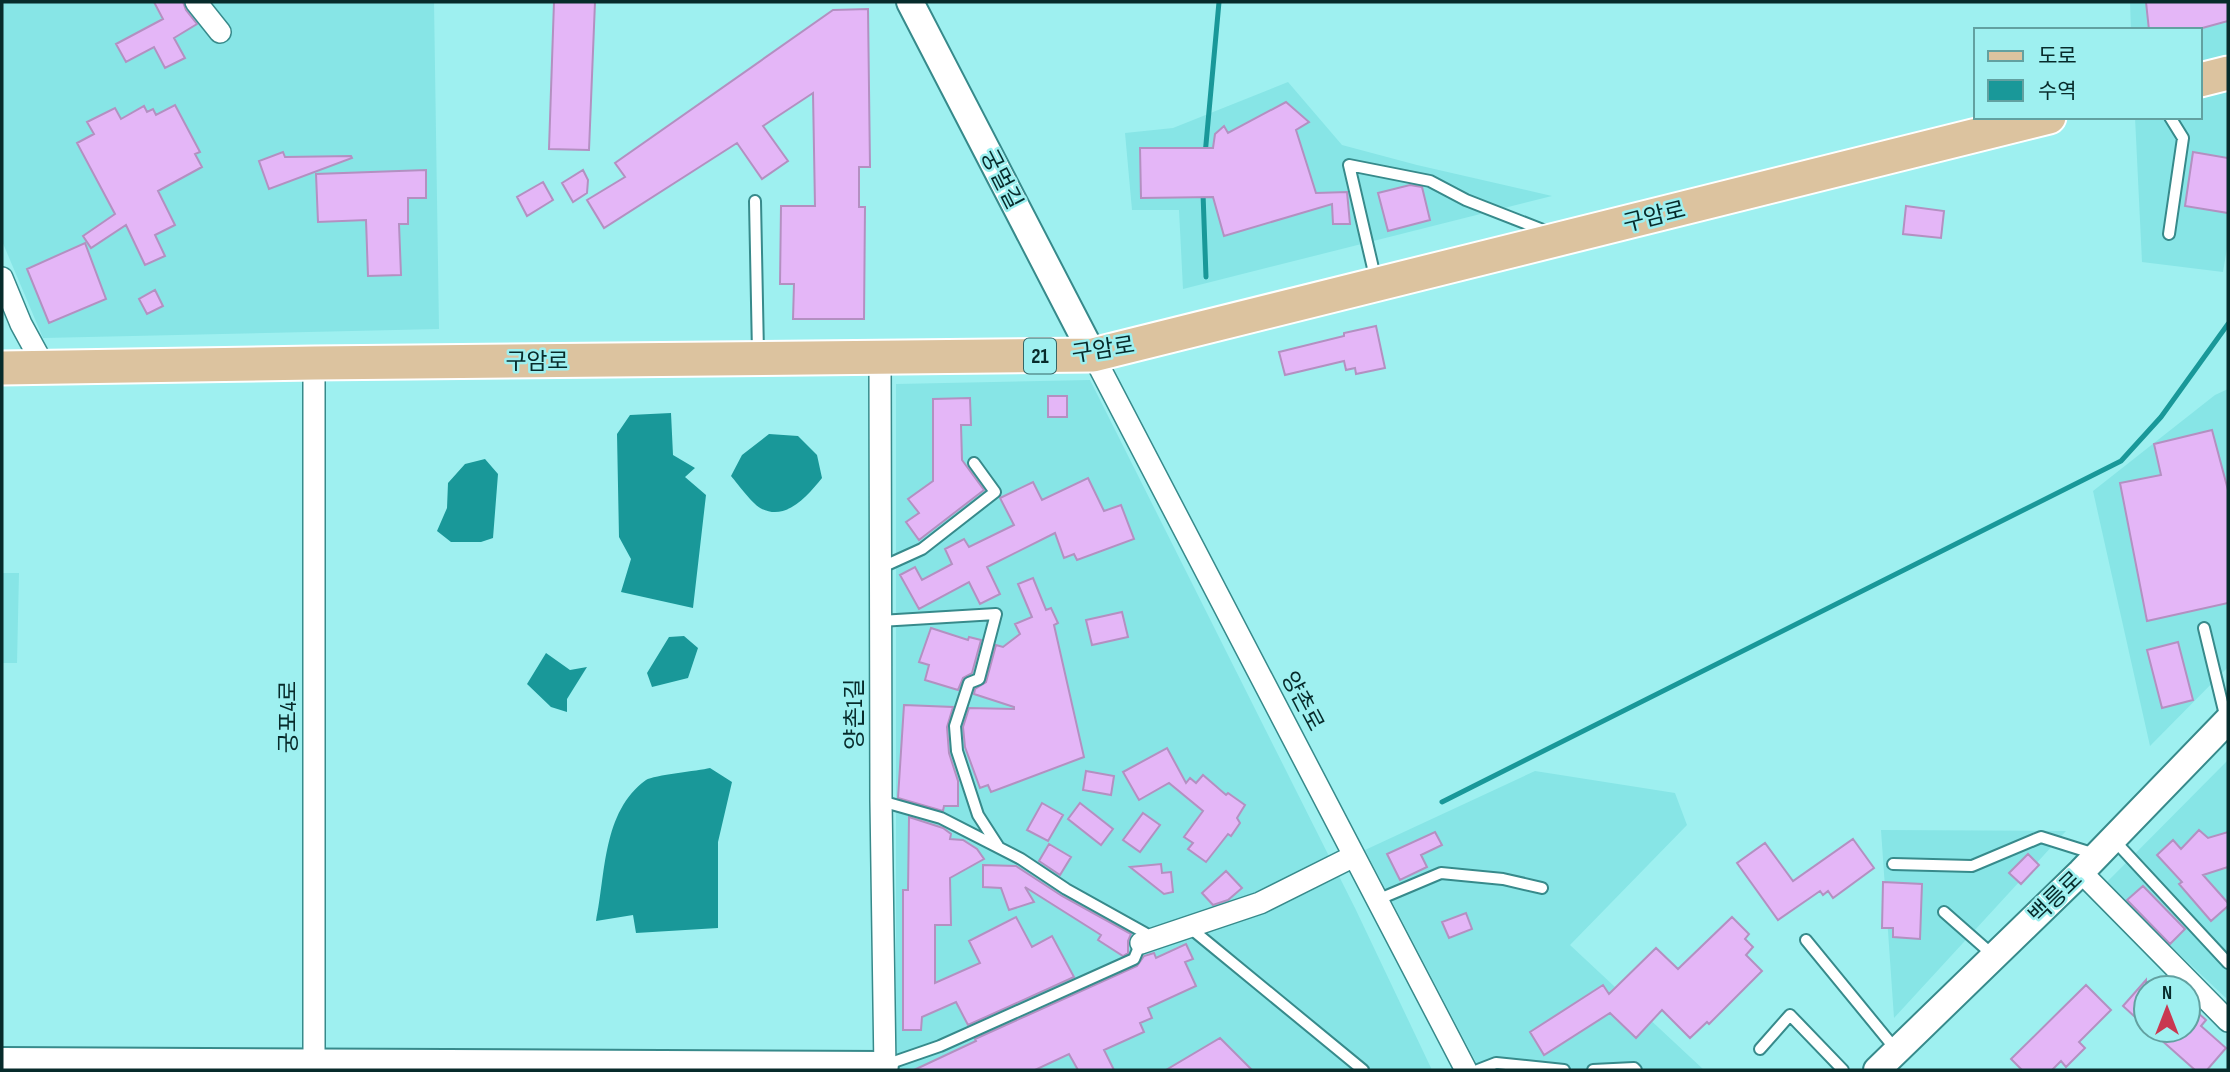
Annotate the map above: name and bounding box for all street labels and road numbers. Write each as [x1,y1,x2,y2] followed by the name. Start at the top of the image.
[974,145,1028,214] street label: 궁멀길
[1620,196,1688,238] street label: 구암로
[1070,331,1137,369] street label: 구암로
[1024,338,1056,374] road number: 21
[505,348,569,376] street label: 구암로
[1275,667,1329,736] street label: 양촌로
[841,678,869,750] street label: 양촌1길
[275,680,303,754] street label: 궁포4로
[2023,866,2088,930] street label: 백릉로

